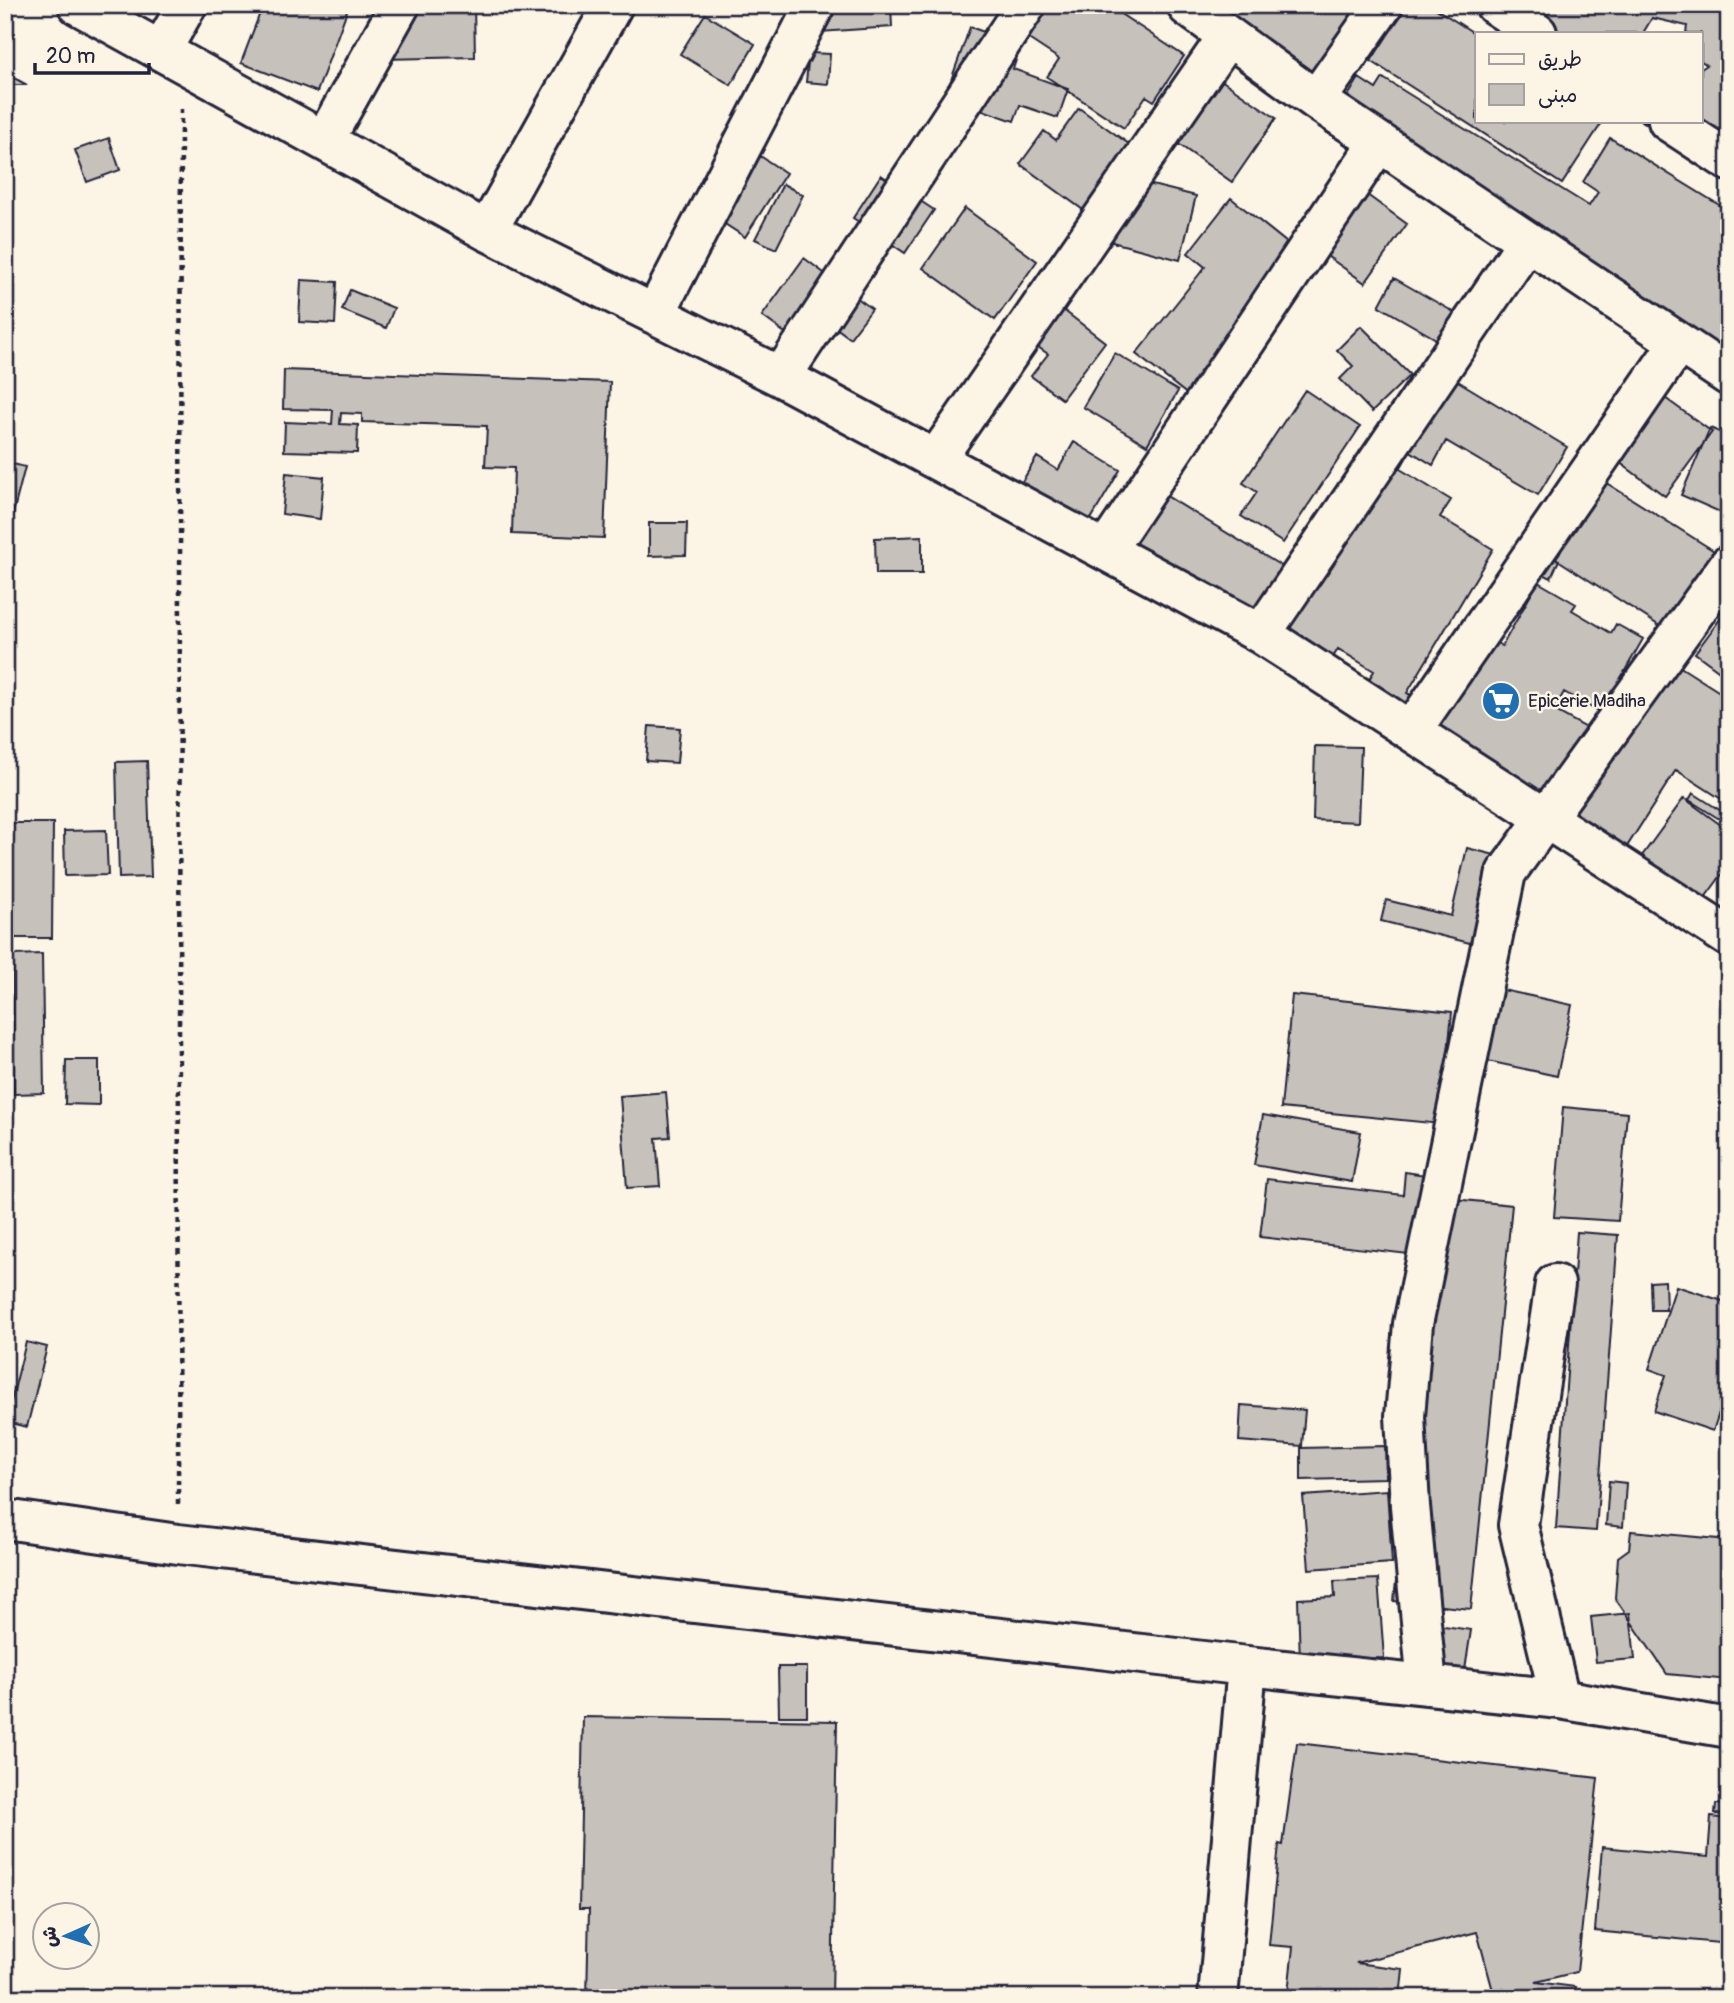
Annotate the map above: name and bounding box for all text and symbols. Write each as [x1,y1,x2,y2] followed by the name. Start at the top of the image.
[35,32,149,76] scale bar
[1475,32,1702,122] legend
[46,43,95,70] text: 20 m
[1538,46,1582,73] text: طريق
[1538,82,1577,109] text: مبنى
[1480,680,1522,722] supermarket icon: Epicerie Madiha
[1528,689,1646,713] place label: Epicerie Madiha
[32,1902,102,1972] north arrow
[37,1926,63,1948] text: ش

